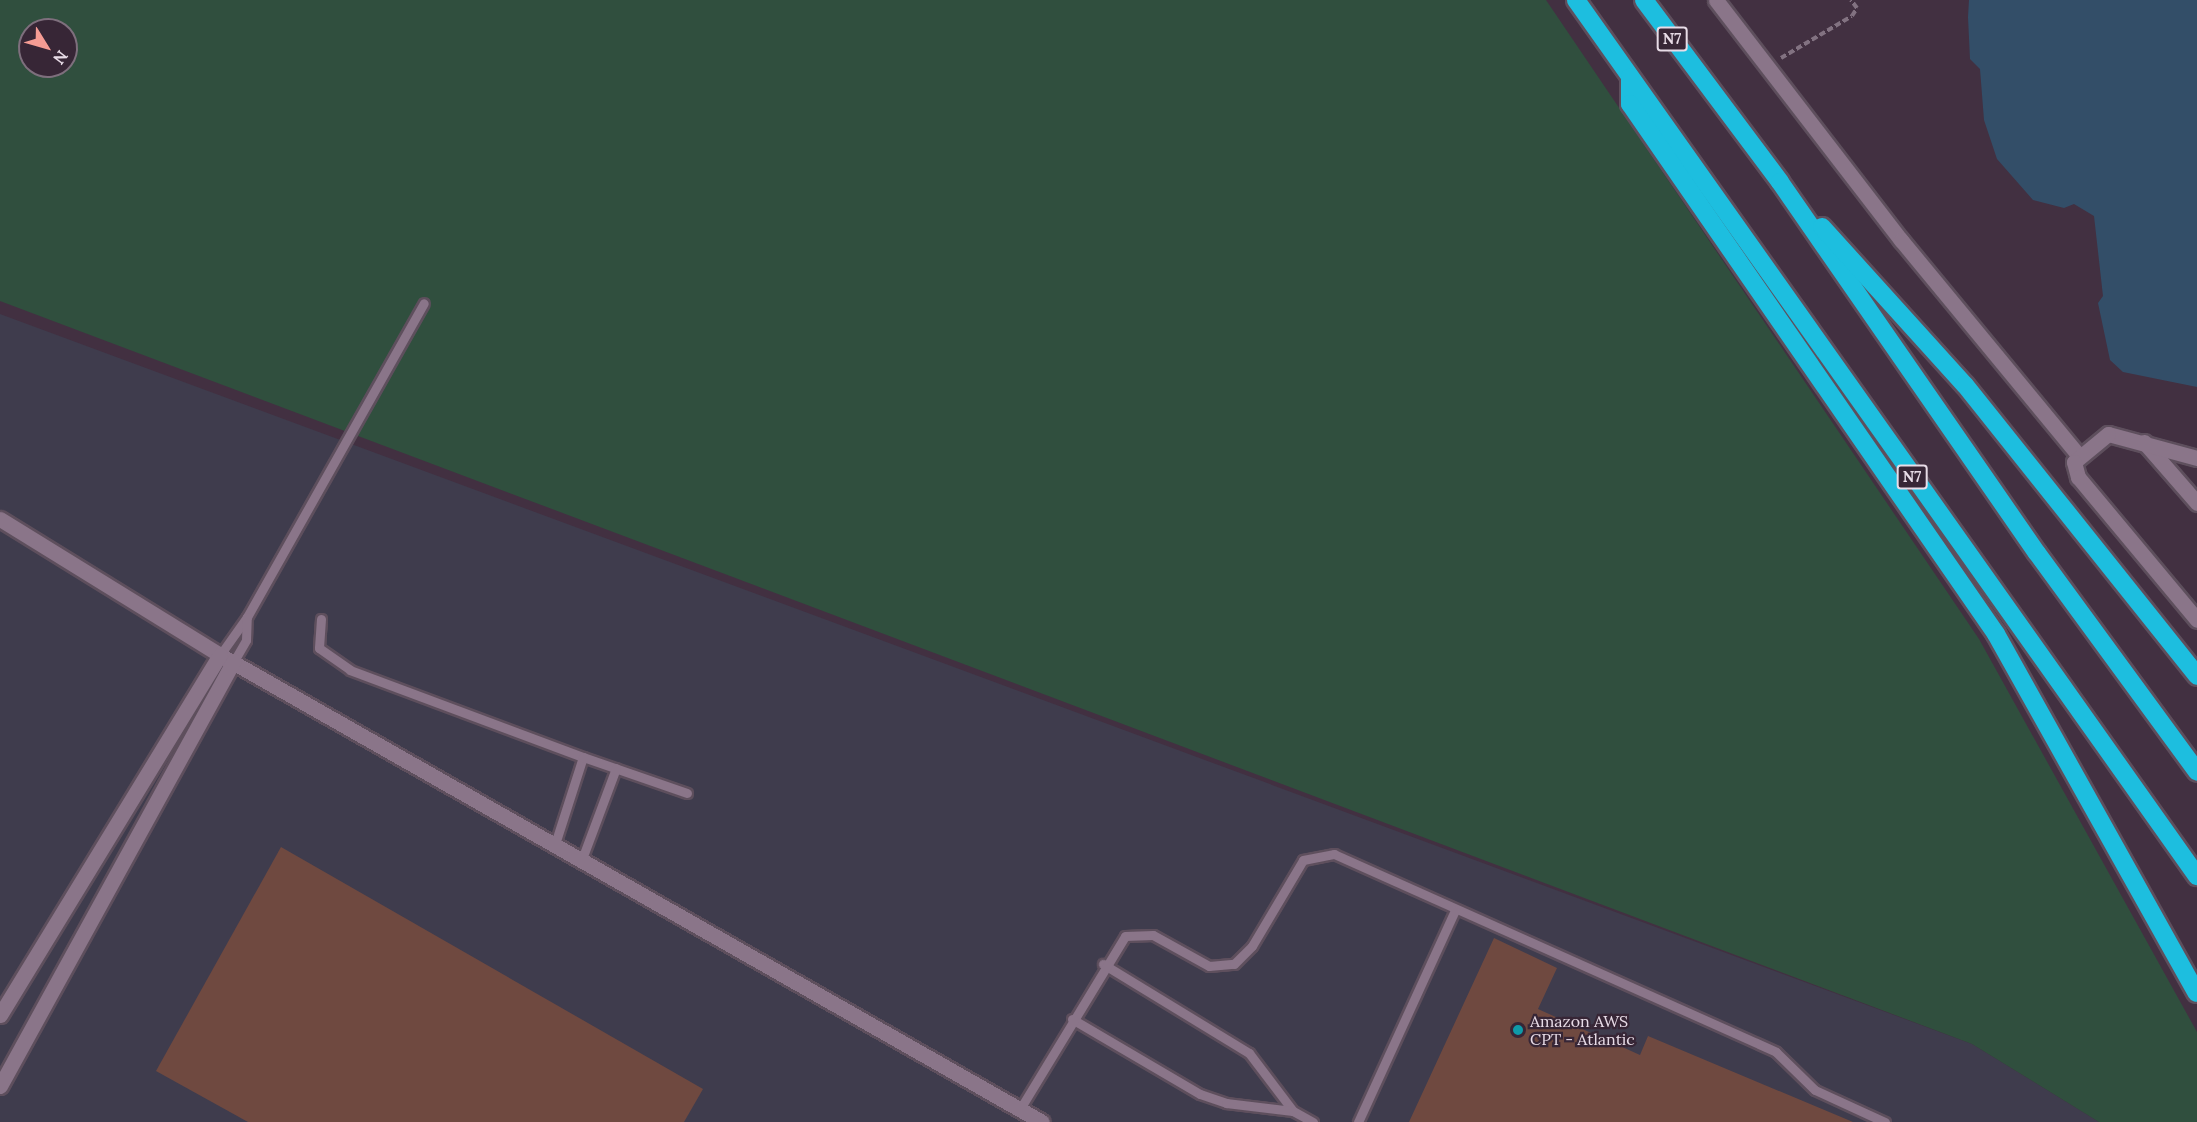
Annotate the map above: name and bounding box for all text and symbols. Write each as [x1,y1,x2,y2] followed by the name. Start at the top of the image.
[18,18,78,78] north arrow
[1656,27,1688,51] road number: N7
[49,47,72,69] text: N
[1896,465,1928,489] road number: N7
[1530,1011,1635,1049] place label: Amazon AWS CPT - Atlantic
[1511,1023,1525,1037] marker: Amazon AWS CPT - Atlantic

